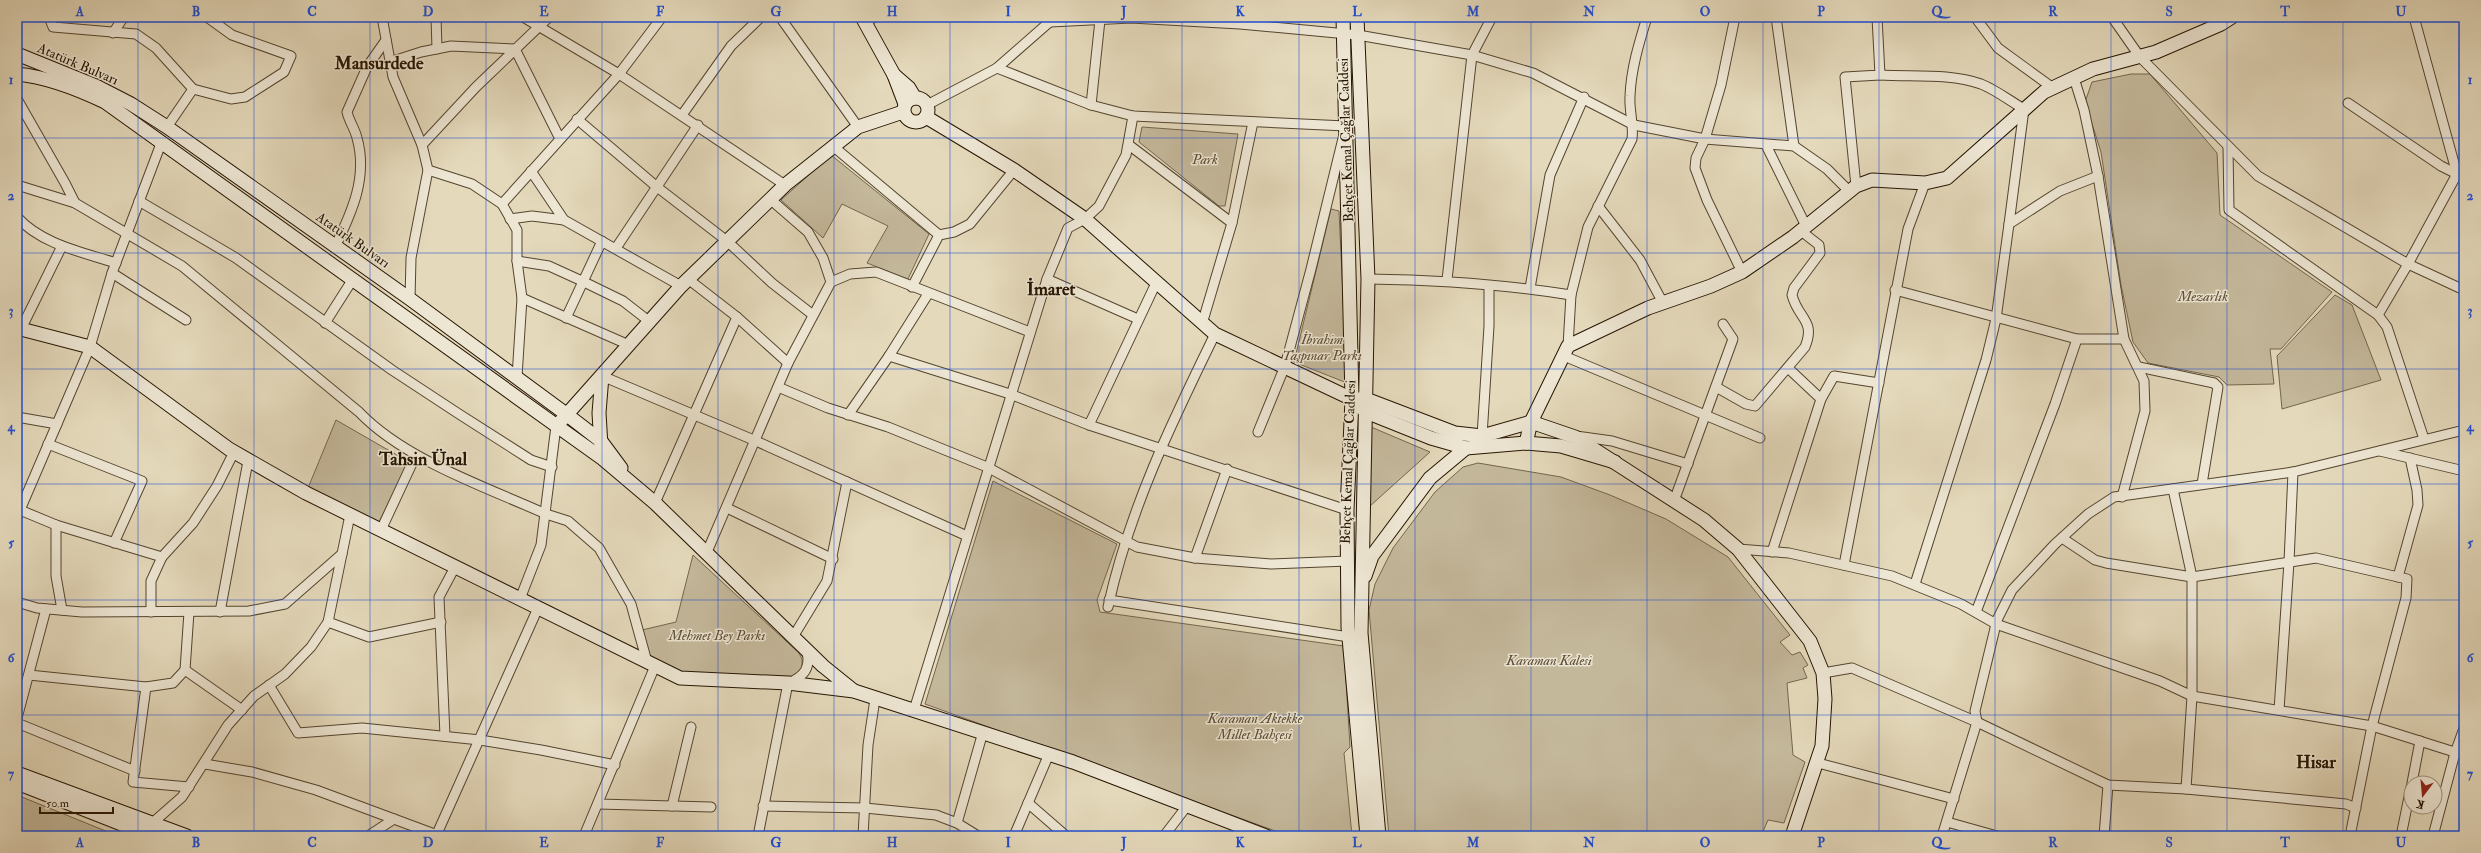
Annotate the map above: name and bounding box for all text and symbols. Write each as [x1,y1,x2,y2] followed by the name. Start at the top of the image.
[75,4,85,20] text: A
[192,4,200,20] text: B
[307,4,317,20] text: C
[423,4,434,20] text: D
[539,4,549,20] text: E
[656,4,665,20] text: F
[771,4,782,20] text: G
[887,4,898,20] text: H
[1005,4,1011,20] text: I
[1120,4,1127,21] text: J
[1235,4,1245,20] text: K
[1352,4,1362,20] text: L
[1466,4,1480,20] text: M
[1582,4,1595,20] text: N
[1700,4,1711,20] text: O
[1817,4,1825,20] text: P
[1932,4,1952,20] text: Q
[2048,4,2058,20] text: R
[2165,4,2173,20] text: S
[2279,4,2290,20] text: T
[2396,4,2407,20] text: U
[34,39,121,89] street label: Atatürk Bulvarı
[334,52,424,75] district label: Mansurdede
[1335,57,1357,222] street label: Behçet Kemal Çağlar Caddesi
[9,72,14,88] text: 1
[2468,72,2473,88] text: 1
[1191,151,1218,168] park label: Park
[8,188,15,204] text: 2
[2467,188,2474,204] text: 2
[312,208,393,272] street label: Atatürk Bulvarı
[1027,277,1075,301] district label: İmaret
[2177,288,2228,305] park label: Mezarlık
[9,303,14,319] text: 3
[2468,303,2473,319] text: 3
[1282,331,1362,364] park label: İbrahim Taşpınar Parkı
[1337,379,1359,544] street label: Behçet Kemal Çağlar Caddesi
[6,419,15,435] text: 4
[2465,419,2474,435] text: 4
[378,448,467,471] district label: Tahsin Ünal
[8,535,14,551] text: 5
[2467,535,2473,551] text: 5
[668,627,765,644] park label: Mehmet Bey Parkı
[8,650,16,666] text: 6
[2467,650,2475,666] text: 6
[1505,652,1592,669] park label: Karaman Kalesi
[1207,710,1303,743] park label: Karaman Aktekke Millet Bahçesi
[2296,751,2336,774] district label: Hisar
[8,766,15,782] text: 7
[2467,766,2474,782] text: 7
[2403,775,2443,815] north arrow
[40,789,113,815] scale bar
[46,796,70,811] text: 50 m
[2414,796,2426,811] text: K
[75,835,85,851] text: A
[192,835,200,851] text: B
[307,835,317,851] text: C
[423,835,434,851] text: D
[539,835,549,851] text: E
[656,835,665,851] text: F
[771,835,782,851] text: G
[887,835,898,851] text: H
[1005,835,1011,851] text: I
[1120,835,1127,852] text: J
[1235,835,1245,851] text: K
[1352,835,1362,851] text: L
[1466,835,1480,851] text: M
[1582,835,1595,851] text: N
[1700,835,1711,851] text: O
[1817,835,1825,851] text: P
[1932,835,1952,851] text: Q
[2048,835,2058,851] text: R
[2165,835,2173,851] text: S
[2279,835,2290,851] text: T
[2396,835,2407,851] text: U

